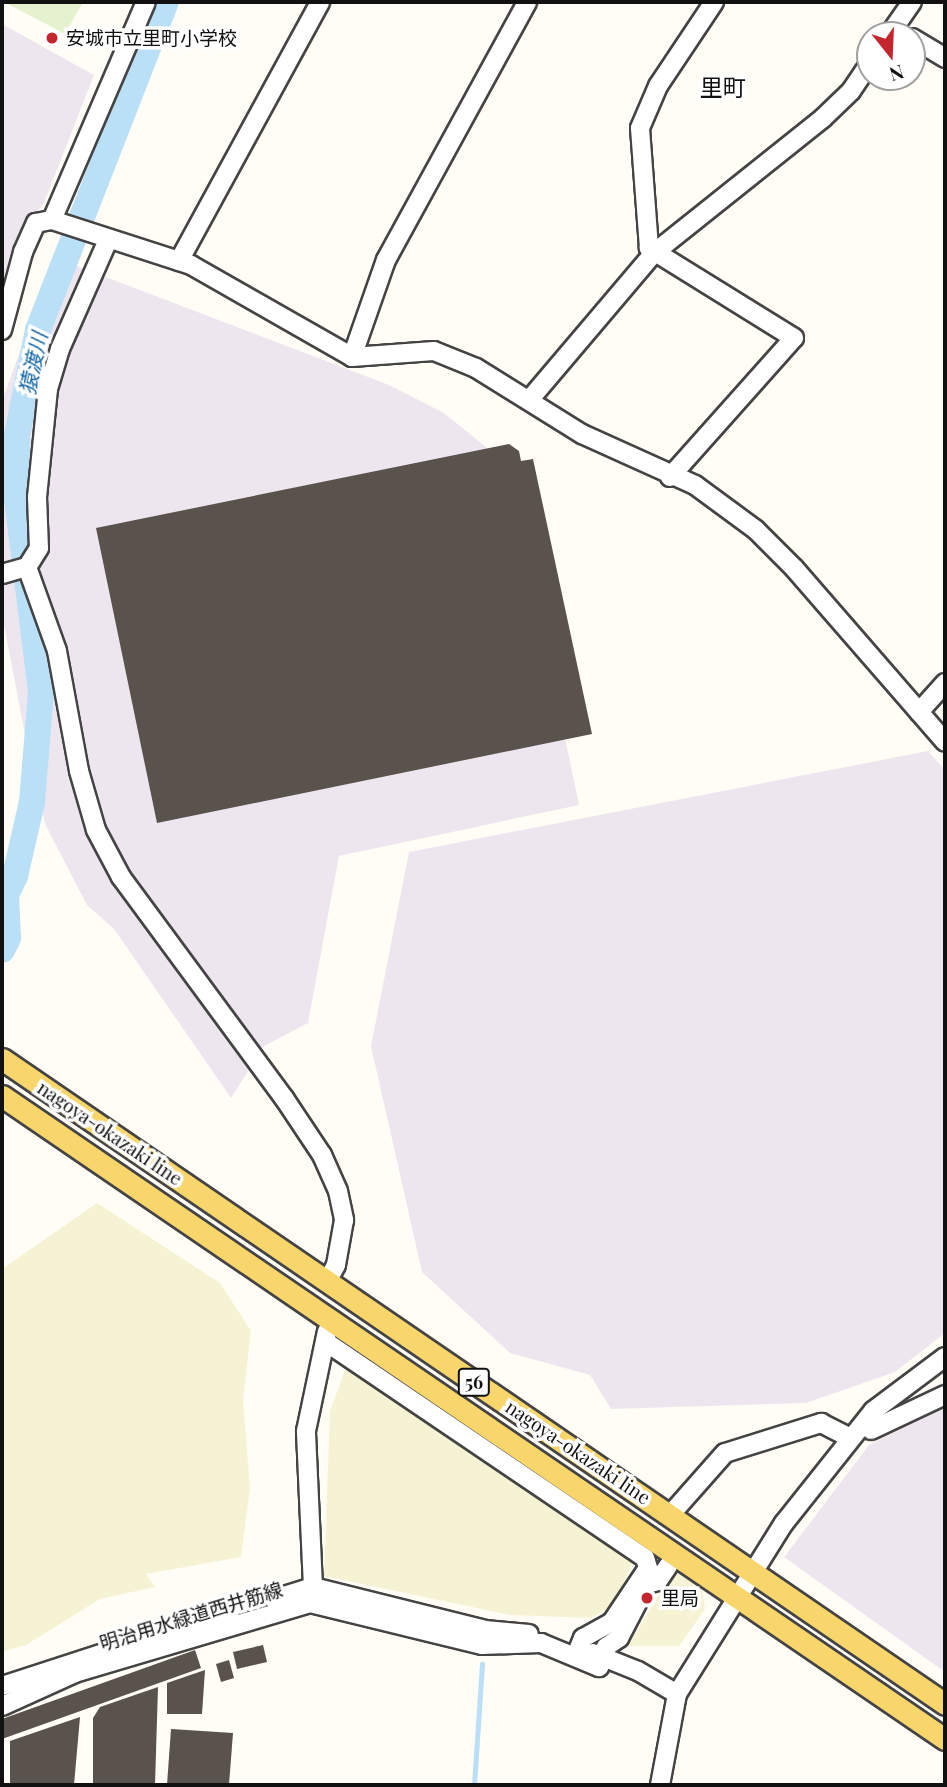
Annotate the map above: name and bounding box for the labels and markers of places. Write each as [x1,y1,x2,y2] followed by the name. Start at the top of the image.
[66,27,237,49] place label: 安城市立里町小学校
[44,30,60,46] marker: 安城市立里町小学校
[661,1587,699,1609] place label: 里局
[639,1590,655,1606] marker: 里局

